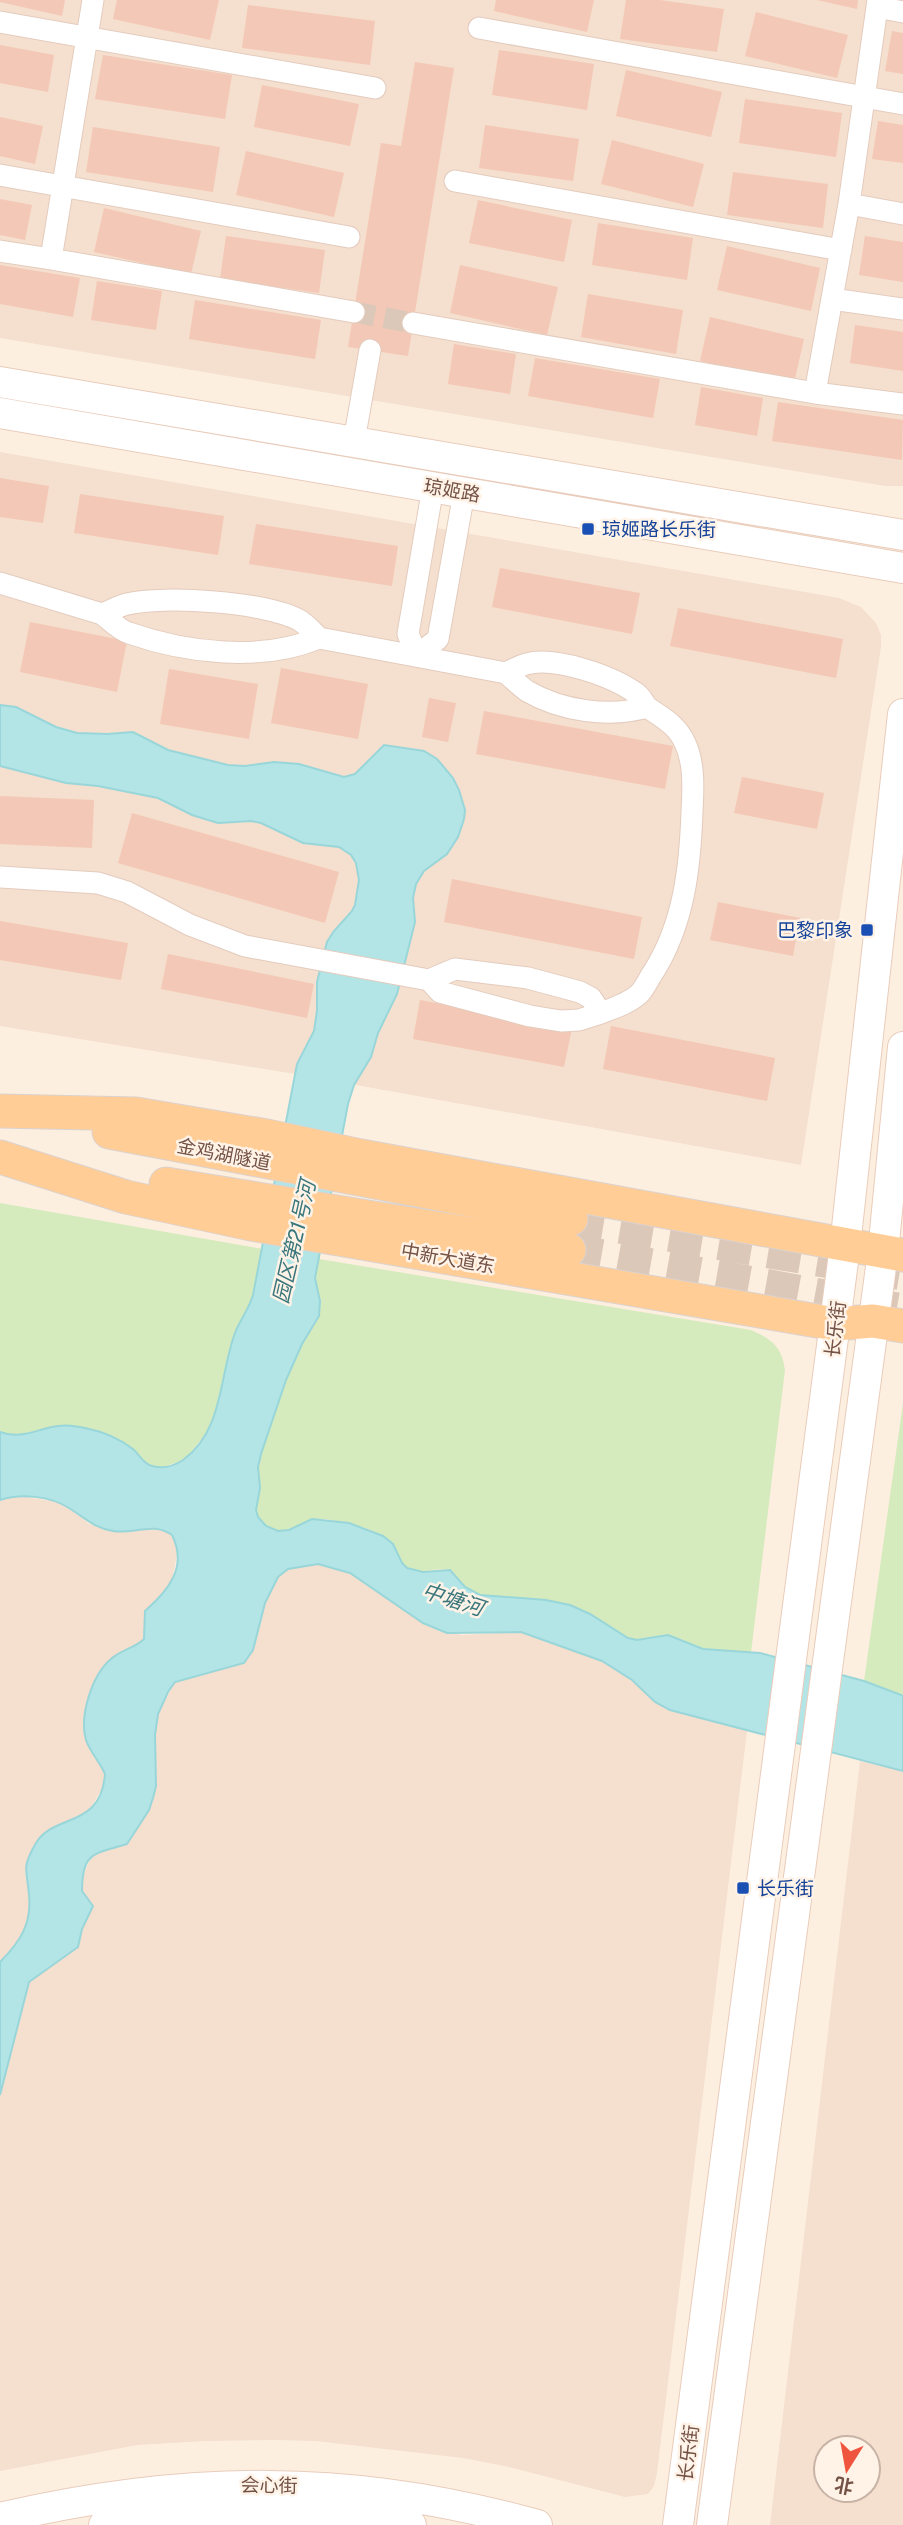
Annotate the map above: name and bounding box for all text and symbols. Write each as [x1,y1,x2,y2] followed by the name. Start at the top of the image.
[422,474,482,506] street label: 琼姬路
[602,518,716,540] place label: 琼姬路长乐街
[580,521,596,537] marker: 琼姬路长乐街
[777,919,853,941] place label: 巴黎印象
[859,922,875,938] marker: 巴黎印象
[175,1134,273,1174] street label: 金鸡湖隧道
[268,1174,321,1306] water label: 园区第21号河
[399,1239,497,1277] street label: 中新大道东
[821,1299,849,1359] street label: 长乐街
[419,1577,491,1622] water label: 中塘河
[757,1877,814,1899] place label: 长乐街
[735,1880,751,1896] marker: 长乐街
[674,2423,702,2483] street label: 长乐街
[812,2434,882,2504] north arrow
[832,2473,855,2498] text: 北
[240,2474,298,2496] street label: 会心街

